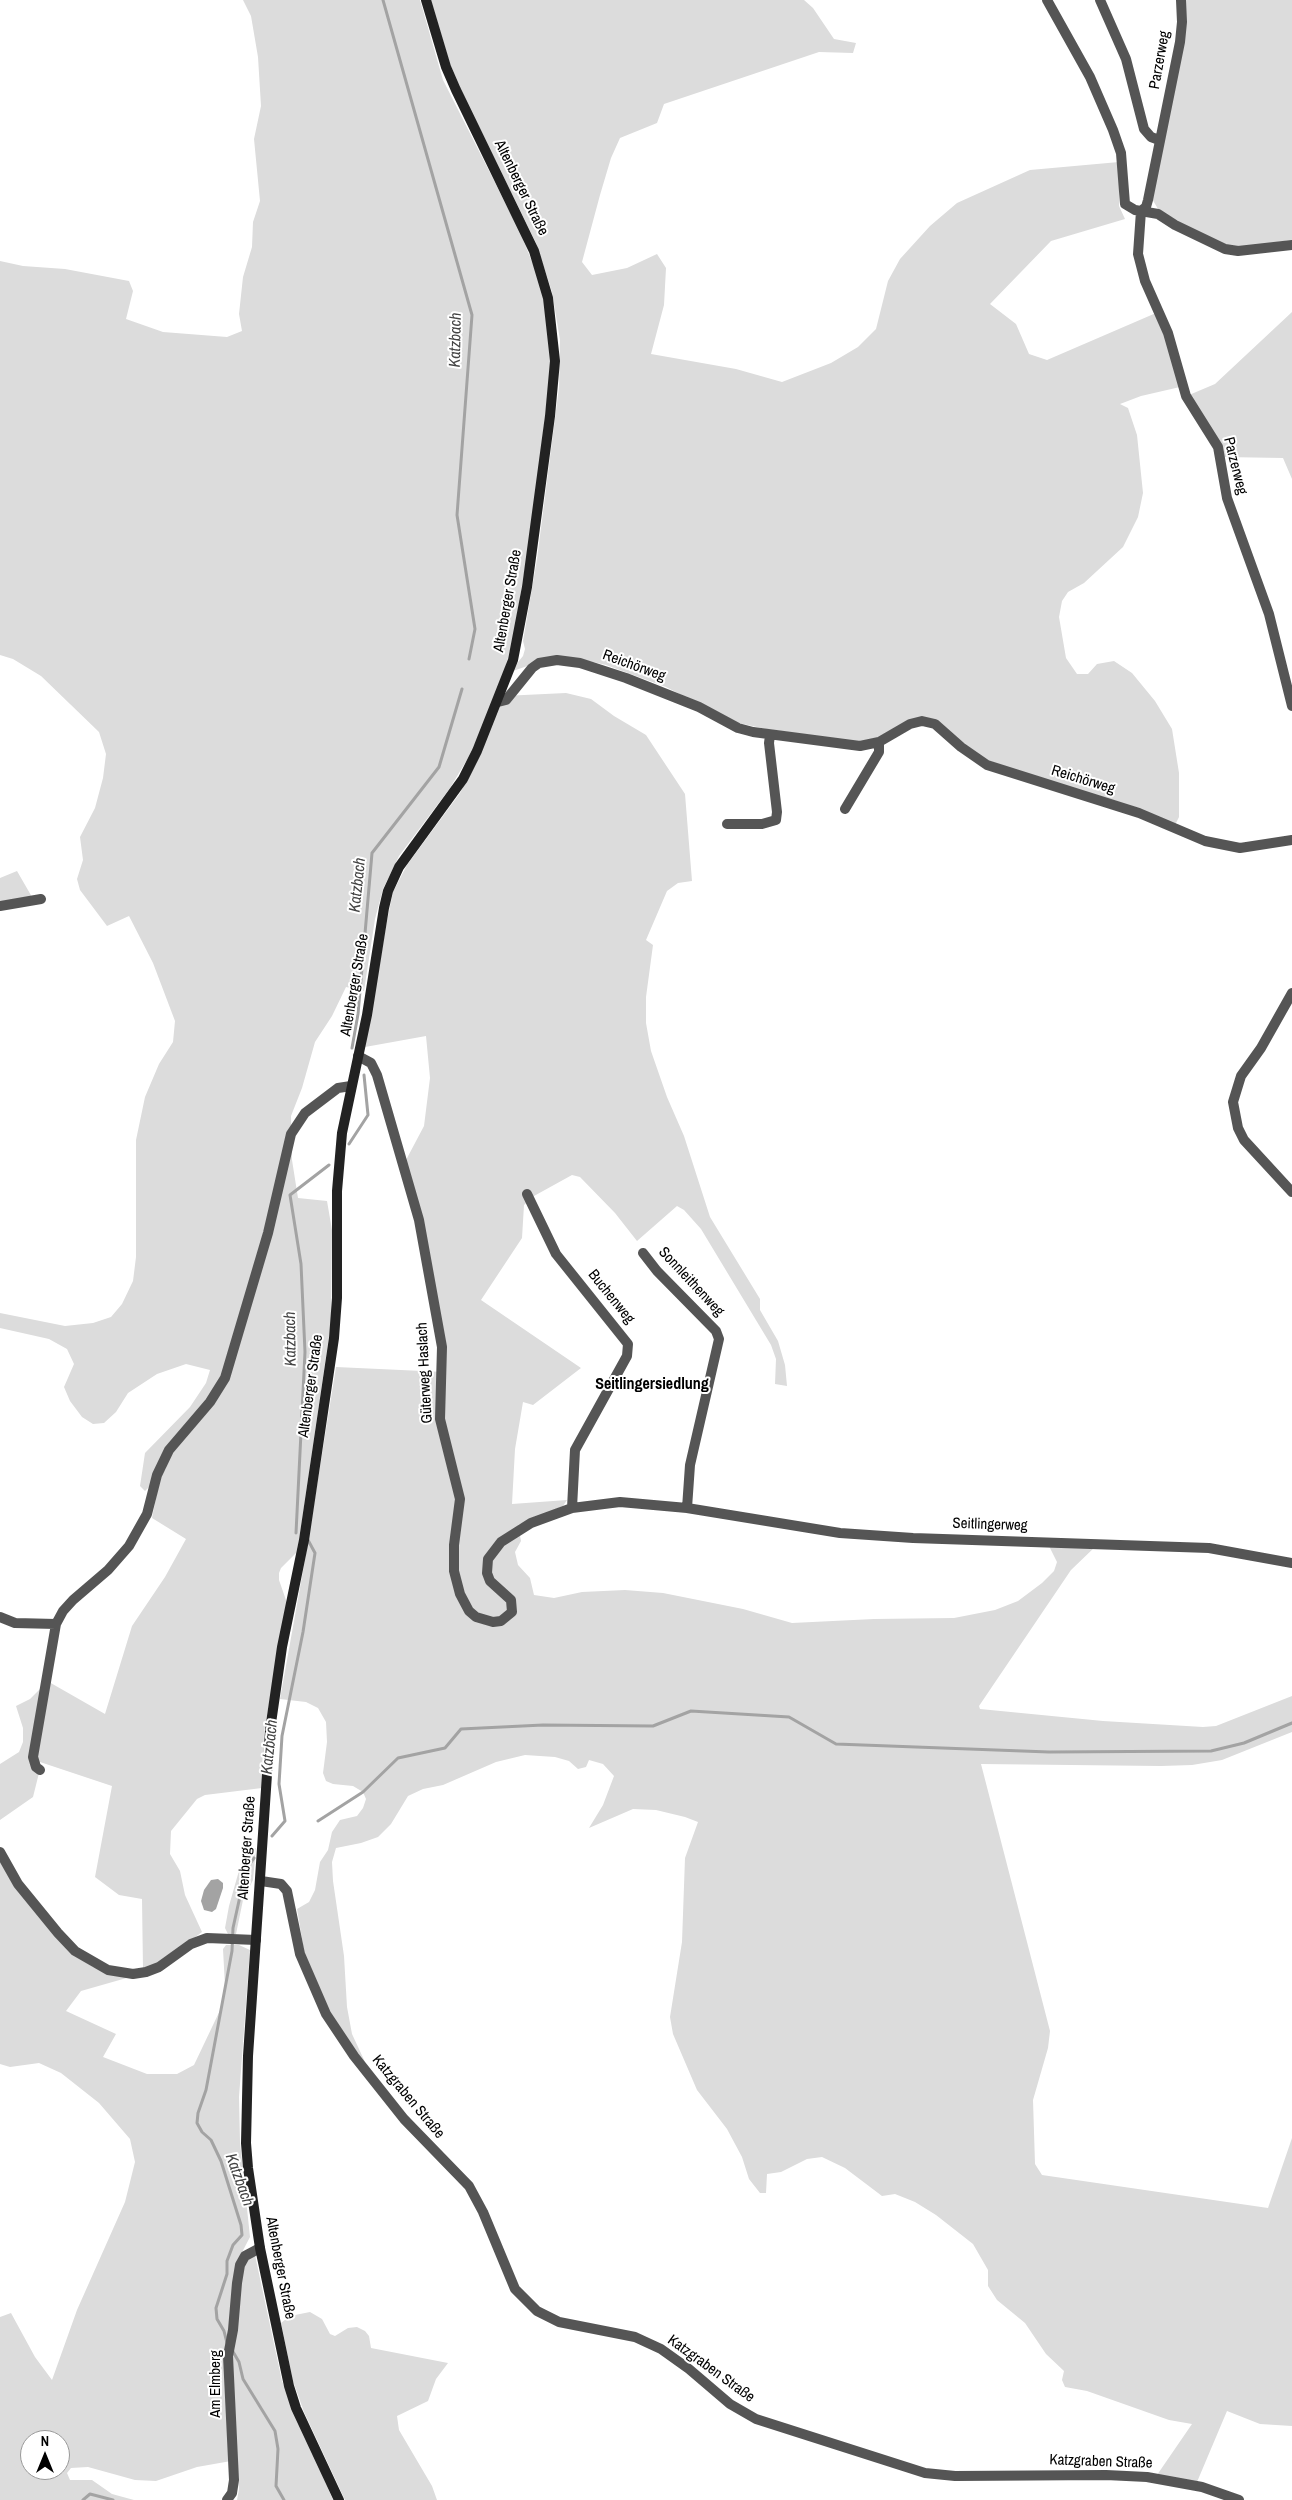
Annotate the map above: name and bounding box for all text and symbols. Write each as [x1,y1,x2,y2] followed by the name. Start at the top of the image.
[1146,29,1174,91] street label: Parzerweg
[490,137,552,239] street label: Altenberger Straße
[446,312,466,368] water label: Katzbach
[1219,435,1251,497] street label: Parzerweg
[490,548,526,654] street label: Altenberger Straße
[600,646,668,686] street label: Reichörweg
[1049,762,1117,798] street label: Reichörweg
[346,857,370,913] water label: Katzbach
[337,932,373,1038] street label: Altenberger Straße
[654,1244,728,1320] street label: Sonnleithenweg
[584,1266,638,1328] street label: Buchenweg
[281,1311,301,1367] water label: Katzbach
[413,1322,437,1424] street label: Güterweg Haslach
[295,1333,327,1439] street label: Altenberger Straße
[595,1375,709,1395] district label: Seitlingersiedlung
[952,1515,1028,1535] street label: Seitlingerweg
[258,1719,282,1775] water label: Katzbach
[234,1796,260,1900] street label: Altenberger Straße
[368,2052,448,2142] street label: Katzgraben Straße
[221,2151,257,2209] water label: Katzbach
[261,2215,299,2321] street label: Altenberger Straße
[664,2331,758,2407] street label: Katzgraben Straße
[207,2350,225,2418] street label: Am Elmberg
[20,2430,70,2480] north arrow
[41,2432,49,2450] text: N
[1049,2451,1153,2473] street label: Katzgraben Straße

